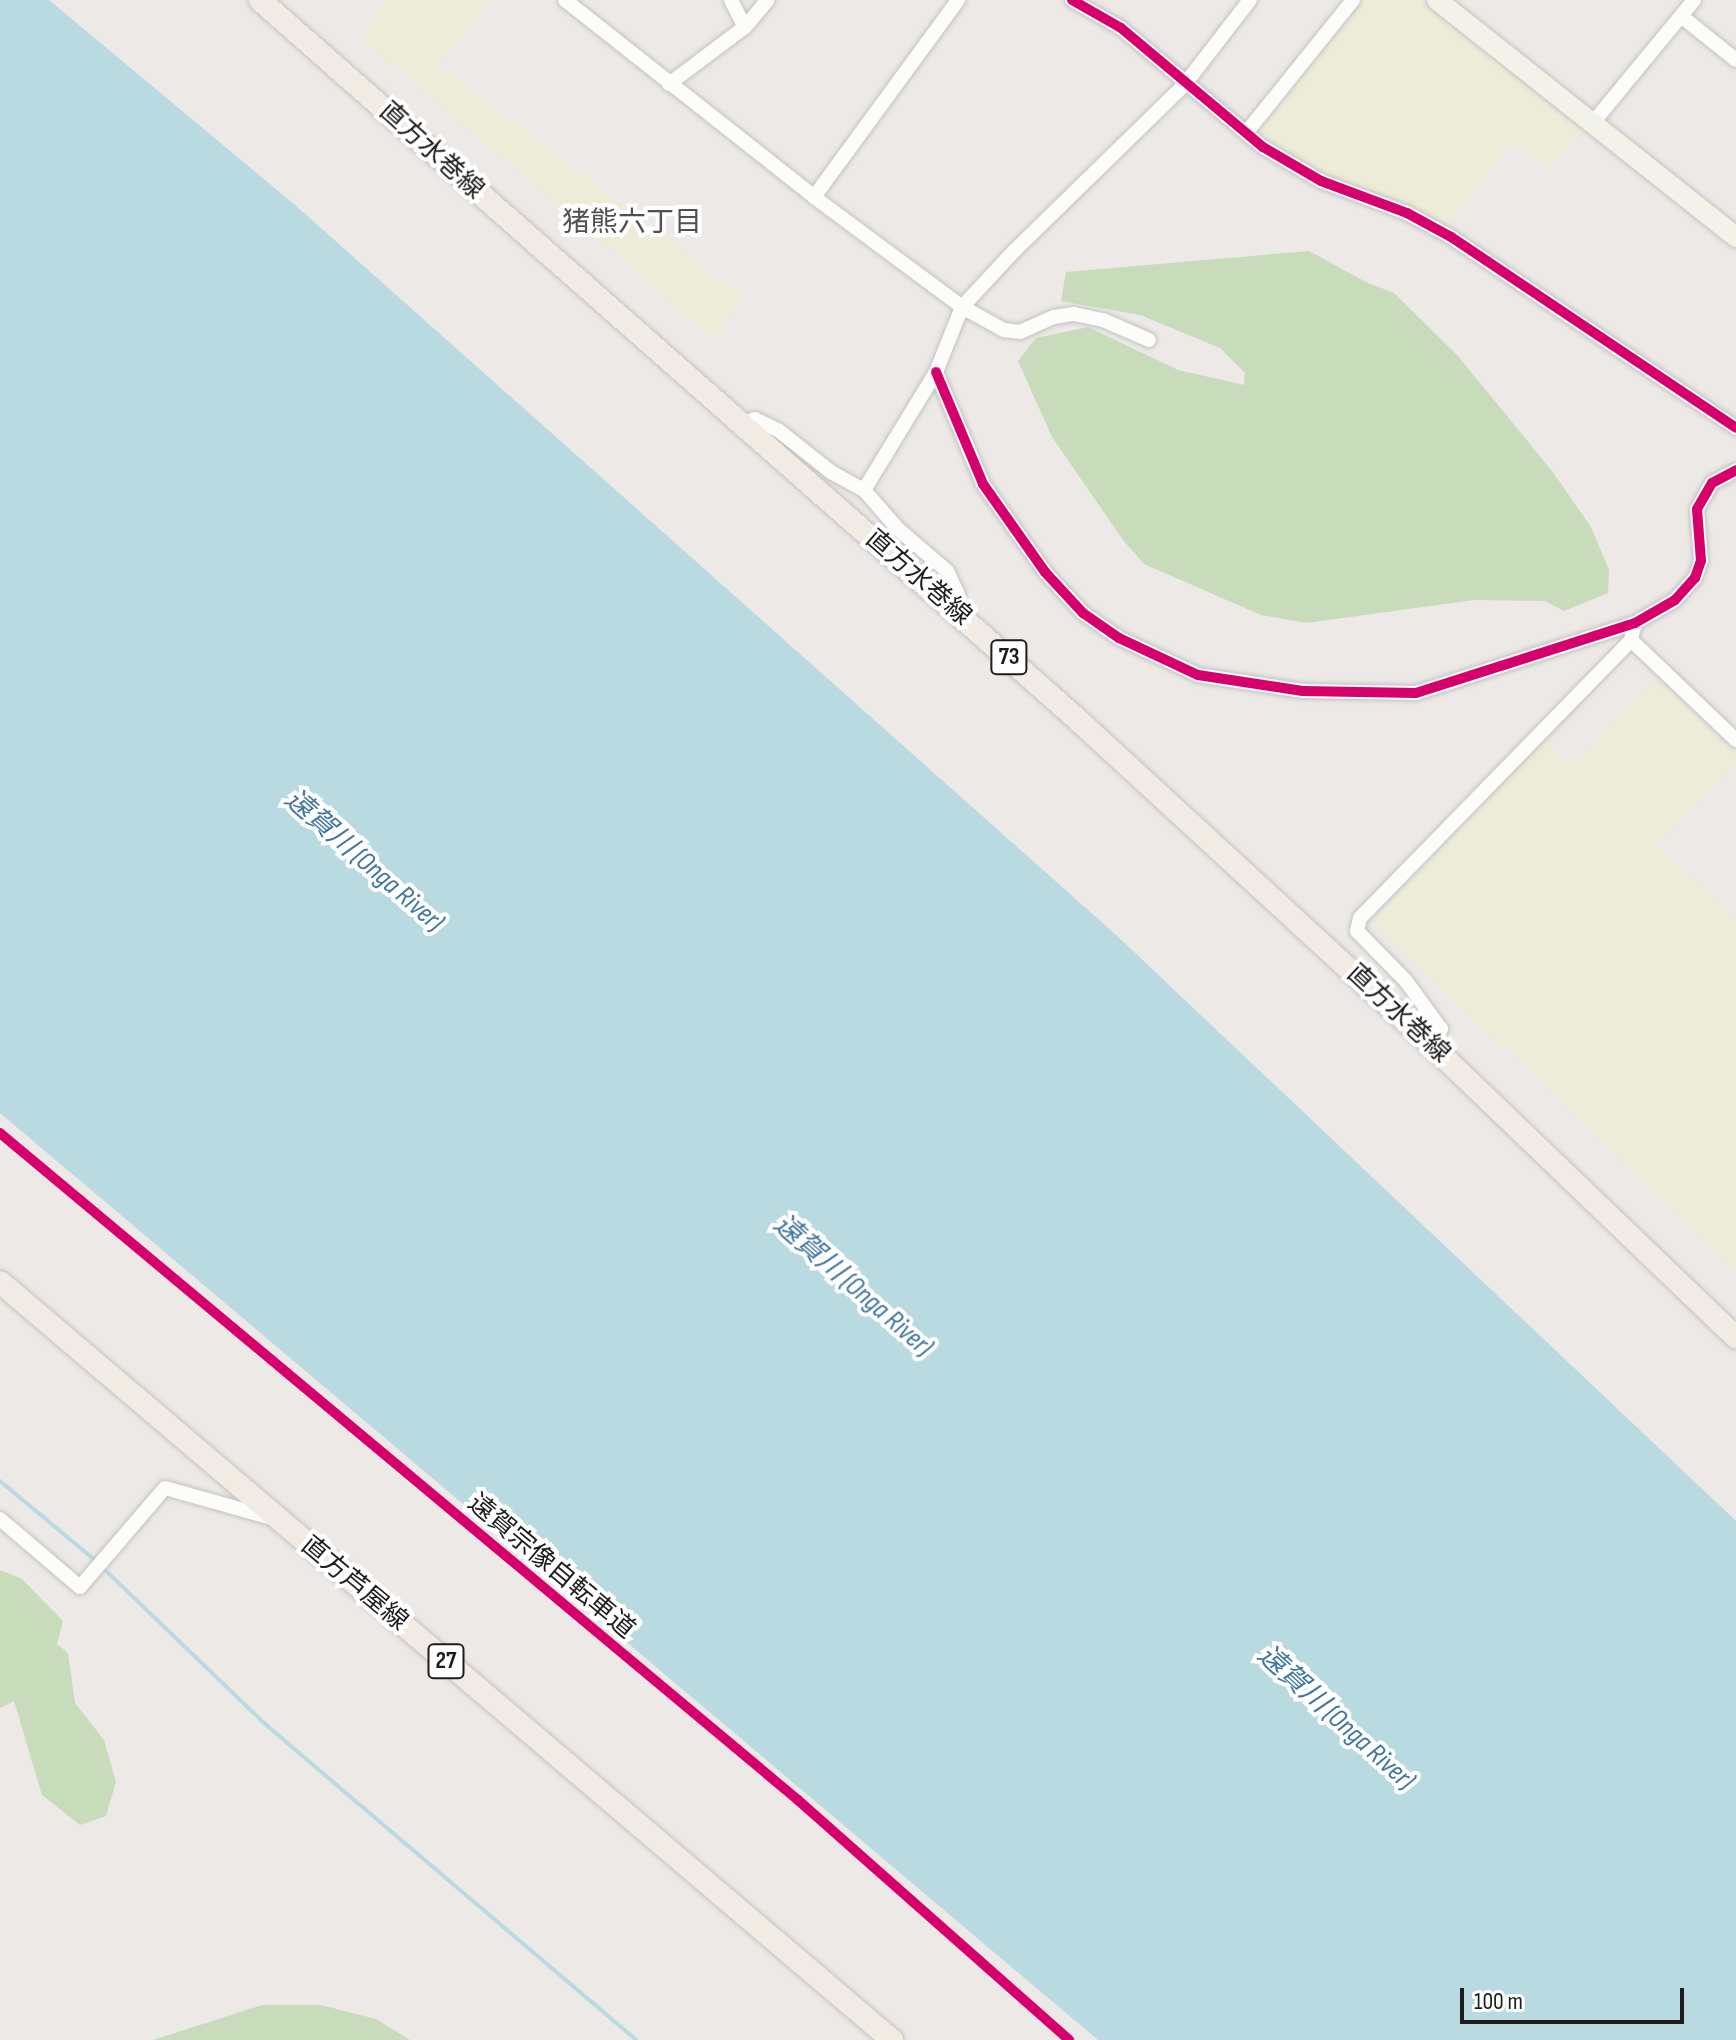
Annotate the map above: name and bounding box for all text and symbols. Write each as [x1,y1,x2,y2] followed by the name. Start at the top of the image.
[372,96,490,206] street label: 直方水巻線
[562,206,702,240] district label: 猪熊六丁目
[859,524,977,632] street label: 直方水巻線
[989,637,1029,677] road number: 73
[278,783,450,939] water label: 遠賀川 (Onga River)
[1340,958,1456,1070] street label: 直方水巻線
[767,1208,939,1364] water label: 遠賀川 (Onga River)
[461,1488,641,1646] street label: 遠賀宗像自転車道
[294,1530,414,1638] street label: 直方芦屋線
[1251,1639,1421,1797] water label: 遠賀川 (Onga River)
[426,1641,466,1681] road number: 27
[1464,1972,1688,2022] scale bar
[1474,1987,1523,2016] text: 100 m

